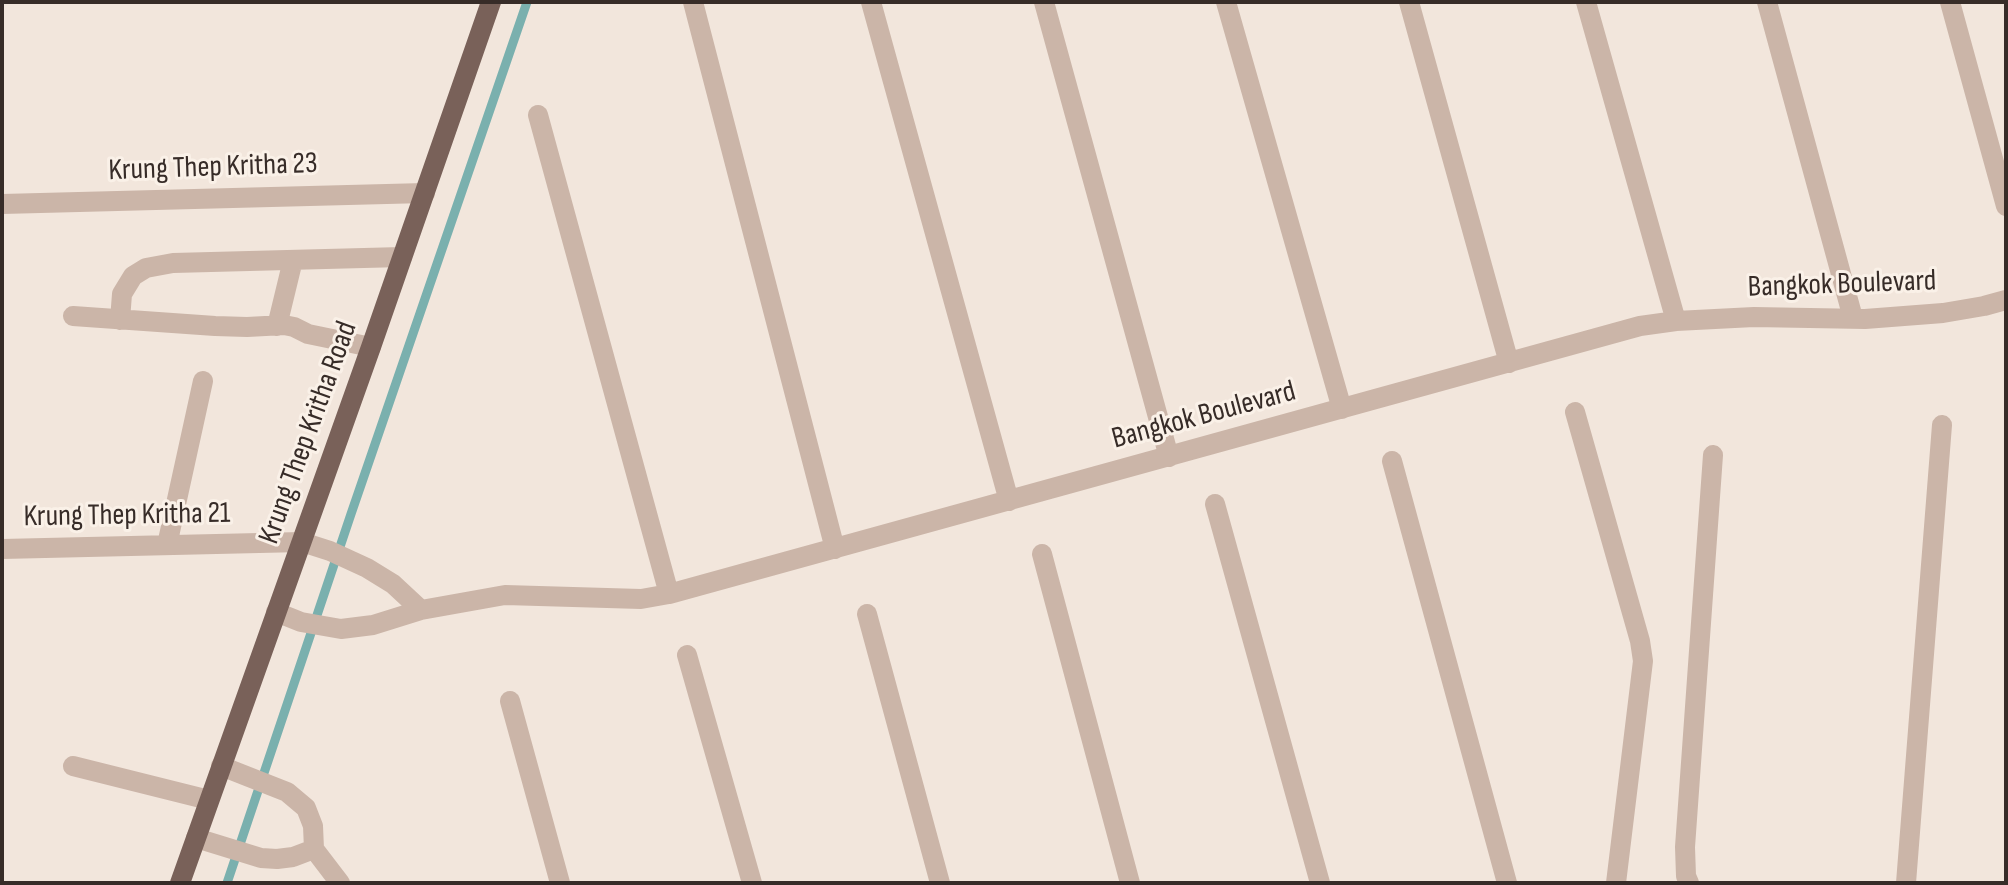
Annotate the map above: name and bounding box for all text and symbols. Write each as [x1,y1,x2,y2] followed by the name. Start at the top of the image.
[108,146,318,190] street label: Krung Thep Kritha 23
[1747,264,1937,306] street label: Bangkok Boulevard
[252,317,366,549] street label: Krung Thep Kritha Road
[1108,374,1300,458] street label: Bangkok Boulevard
[23,496,231,536] street label: Krung Thep Kritha 21

